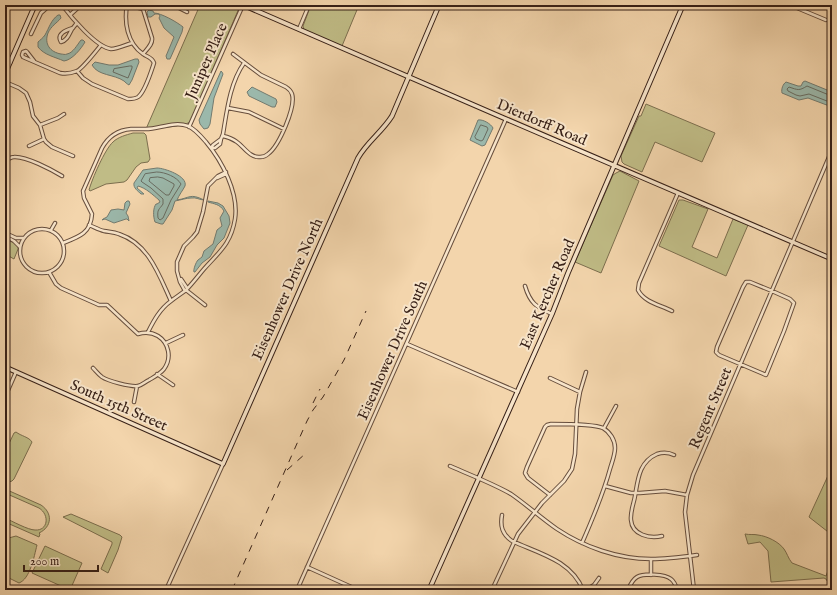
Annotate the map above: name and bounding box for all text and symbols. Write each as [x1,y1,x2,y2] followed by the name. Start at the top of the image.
[180,20,232,104] street label: Juniper Place
[494,95,591,150] street label: Dierdorff Road
[248,215,327,363] street label: Eisenhower Drive North
[516,235,580,352] street label: East Kercher Road
[353,277,432,423] street label: Eisenhower Drive South
[685,364,736,452] street label: Regent Street
[67,376,170,435] street label: South 15th Street
[24,547,98,573] scale bar
[30,554,59,569] text: 200 m

